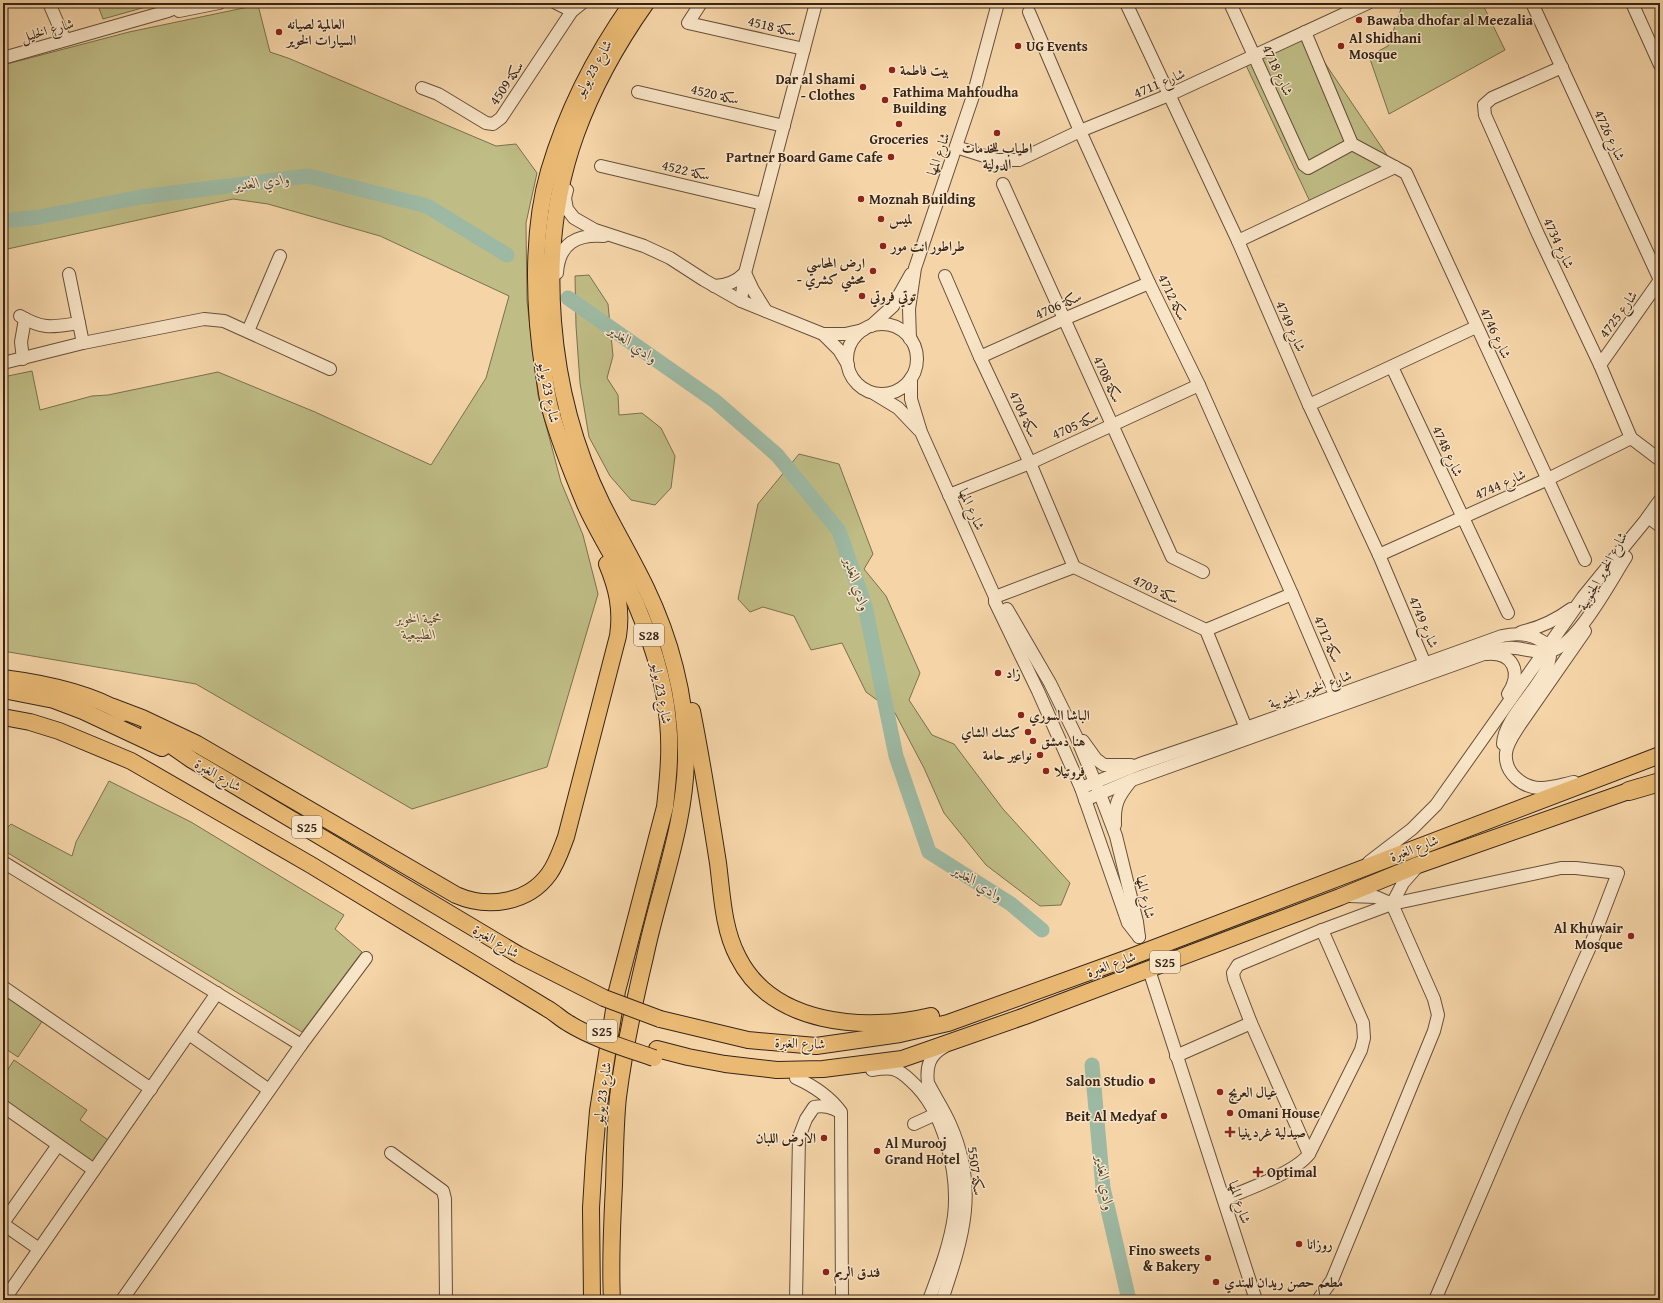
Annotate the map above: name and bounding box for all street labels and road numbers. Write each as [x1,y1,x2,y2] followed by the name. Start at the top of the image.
[746,11,798,41] street label: سكة 4518
[18,13,77,49] street label: شارع الخليل
[568,36,619,103] street label: شارع 23 يوليو
[1256,41,1299,100] street label: 4718 شارع
[484,57,528,109] street label: سكة 4509
[1130,63,1189,105] street label: 4711 شارع
[689,79,741,109] street label: سكة 4520
[1588,106,1631,165] street label: 4726 شارع
[921,130,957,179] street label: شارع المها
[660,155,712,185] street label: سكة 4522
[1537,214,1580,273] street label: 4734 شارع
[1153,271,1193,324] street label: سكة 4712
[1031,286,1085,324] street label: 4706 سكة
[1594,286,1644,343] street label: 4725 شارع
[1269,297,1311,356] street label: 4749 شارع
[1474,304,1517,363] street label: 4746 شارع
[1089,352,1127,406] street label: سكة 4708
[531,358,565,425] street label: شارع 23 يوليو
[1005,387,1043,441] street label: سكة 4704
[1048,406,1102,444] street label: 4705 سكة
[1426,422,1469,481] street label: 4748 شارع
[1471,464,1530,506] street label: 4744 شارع
[952,485,990,534] street label: شارع المها
[1572,528,1634,615] street label: شارع الخوير الجنوبية
[1130,569,1183,609] street label: 4703 سكة
[1402,593,1444,652] street label: 4749 شارع
[1309,612,1347,666] street label: سكة 4712
[634,624,664,646] road number: S28
[644,659,677,726] street label: شارع 23 يوليو
[1266,665,1355,715] street label: شارع الخوير الجنوبية
[190,754,245,798] street label: شارع الغبرة
[292,816,322,838] road number: S25
[1387,830,1442,868] street label: شارع الغبرة
[1129,873,1161,921] street label: شارع المها
[468,919,523,964] street label: شارع الغبرة
[1084,946,1139,984] street label: شارع الغبرة
[1150,951,1180,973] road number: S25
[587,1020,617,1042] road number: S25
[774,1032,826,1056] street label: شارع الغبرة
[587,1061,618,1127] street label: شارع 23 يوليو
[963,1145,989,1197] street label: سكة 5507
[1222,1178,1256,1227] street label: شارع المها

